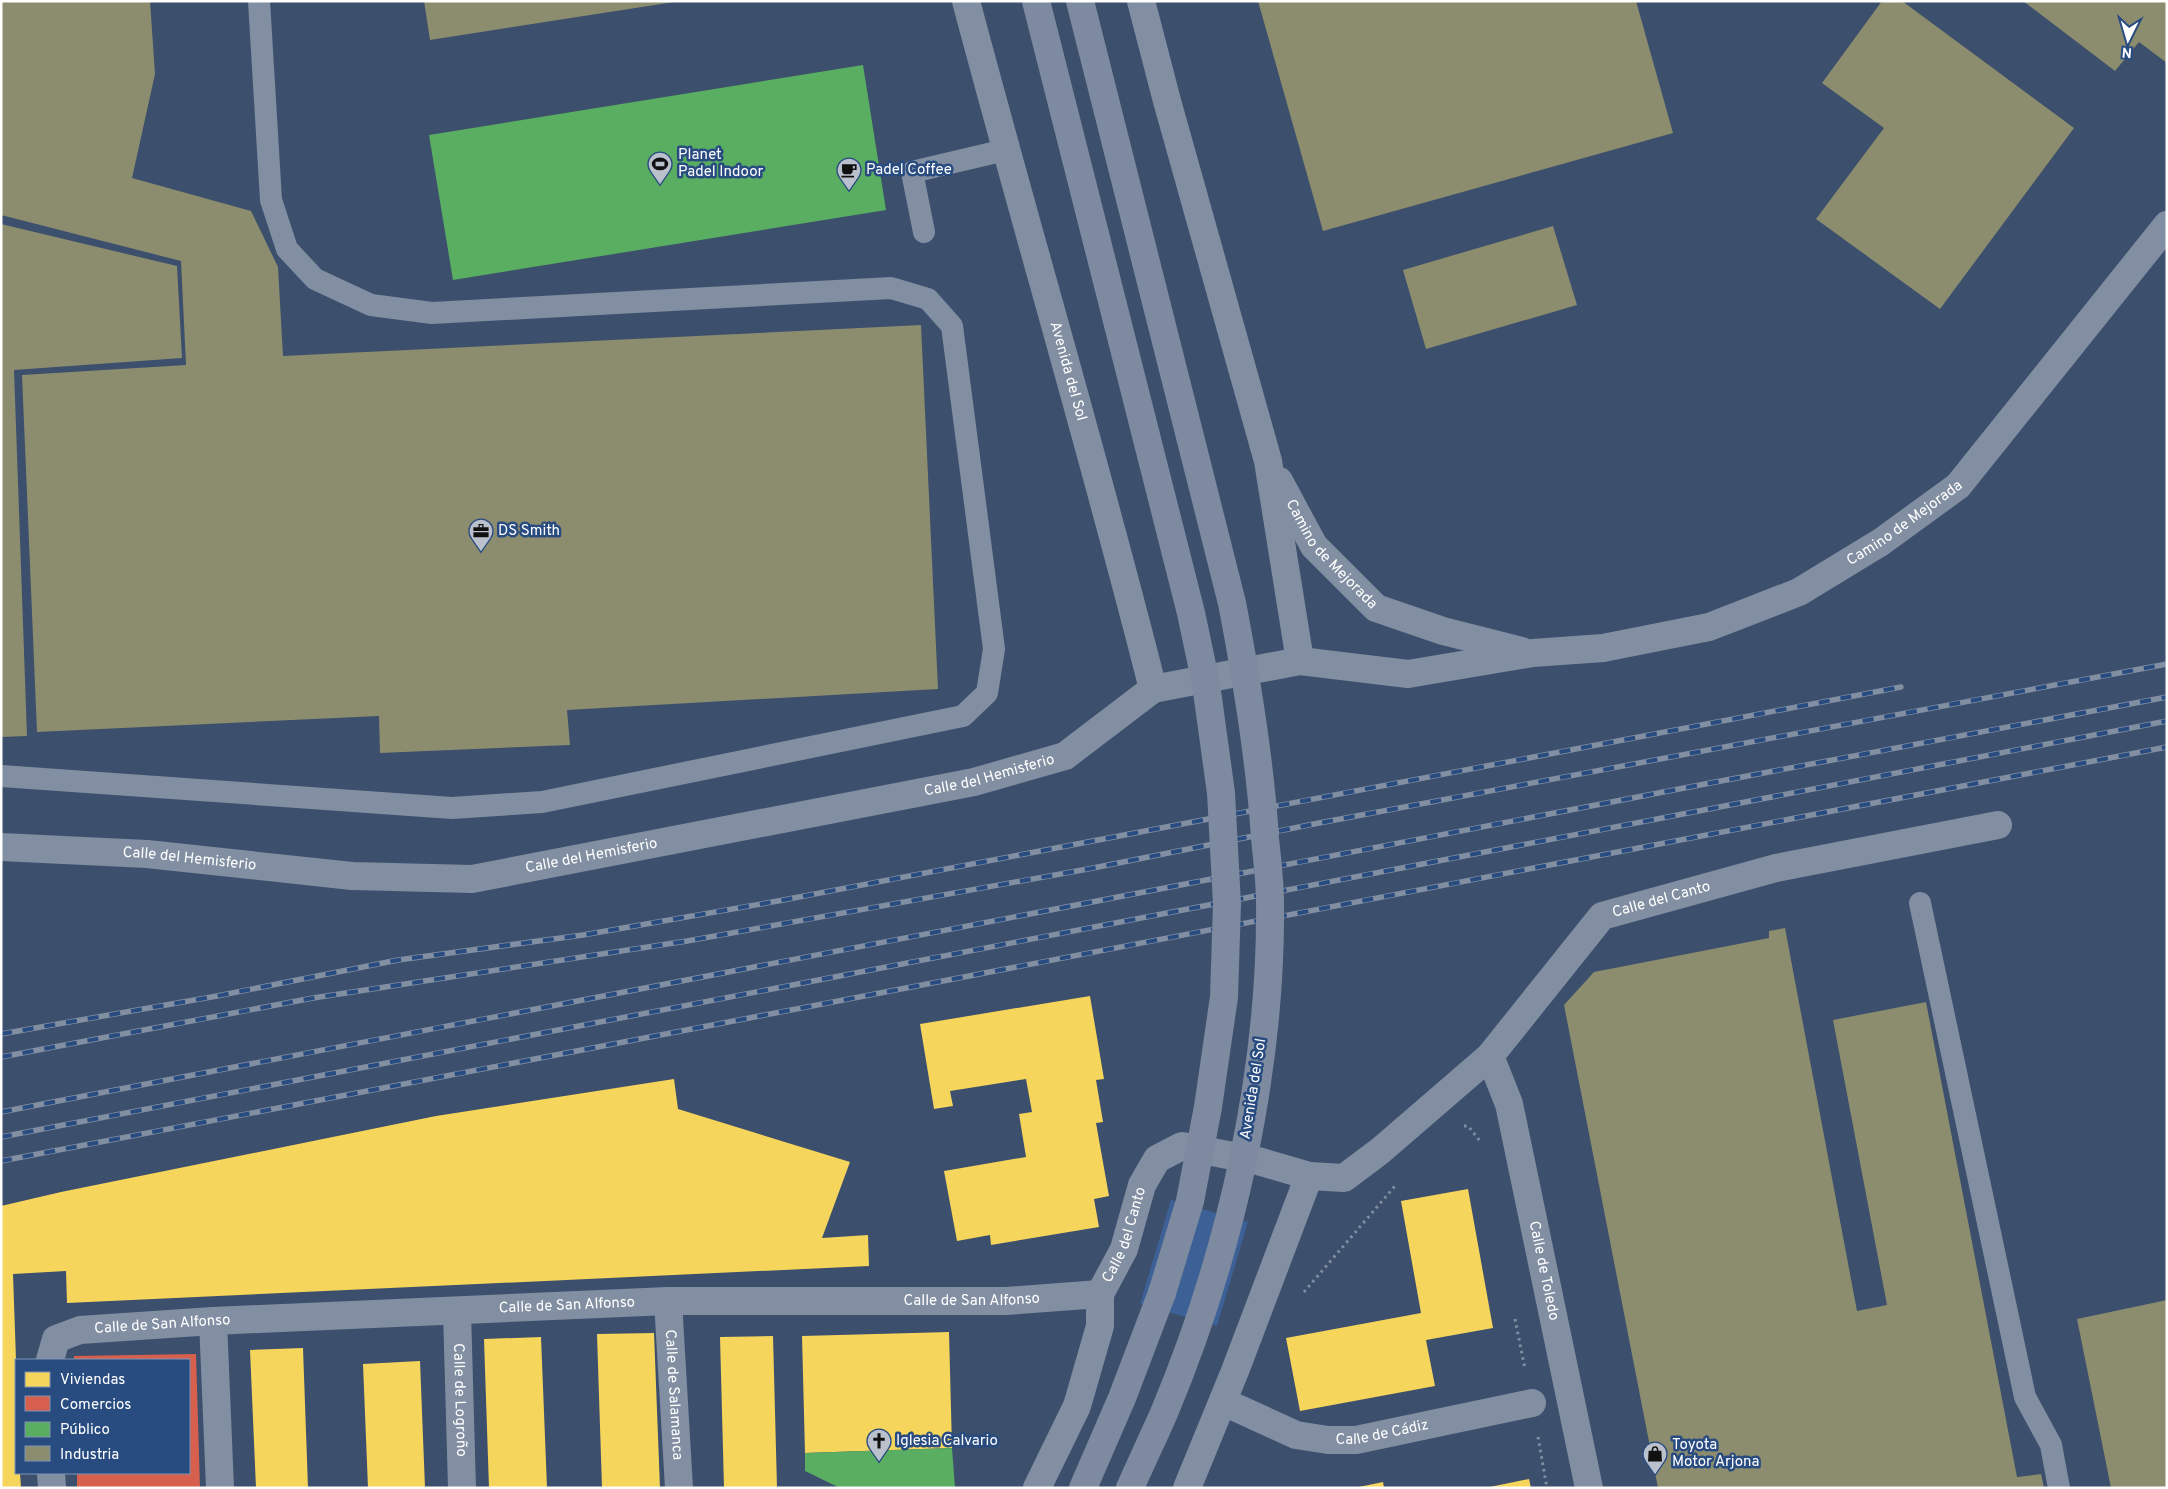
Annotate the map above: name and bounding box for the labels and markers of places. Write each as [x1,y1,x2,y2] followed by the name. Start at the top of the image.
[678,146,763,182] place label: Planet Padel Indoor
[647,151,673,185] sports icon: Planet Padel Indoor
[836,157,862,191] cafe icon: Padel Coffee
[866,161,952,180] place label: Padel Coffee
[468,518,494,552] office icon: DS Smith
[498,522,560,541] place label: DS Smith
[866,1428,892,1462] church icon: Iglesia Calvario
[896,1432,998,1451] place label: Iglesia Calvario
[1672,1436,1759,1472] place label: Toyota Motor Arjona
[1642,1441,1668,1475] shop icon: Toyota Motor Arjona

